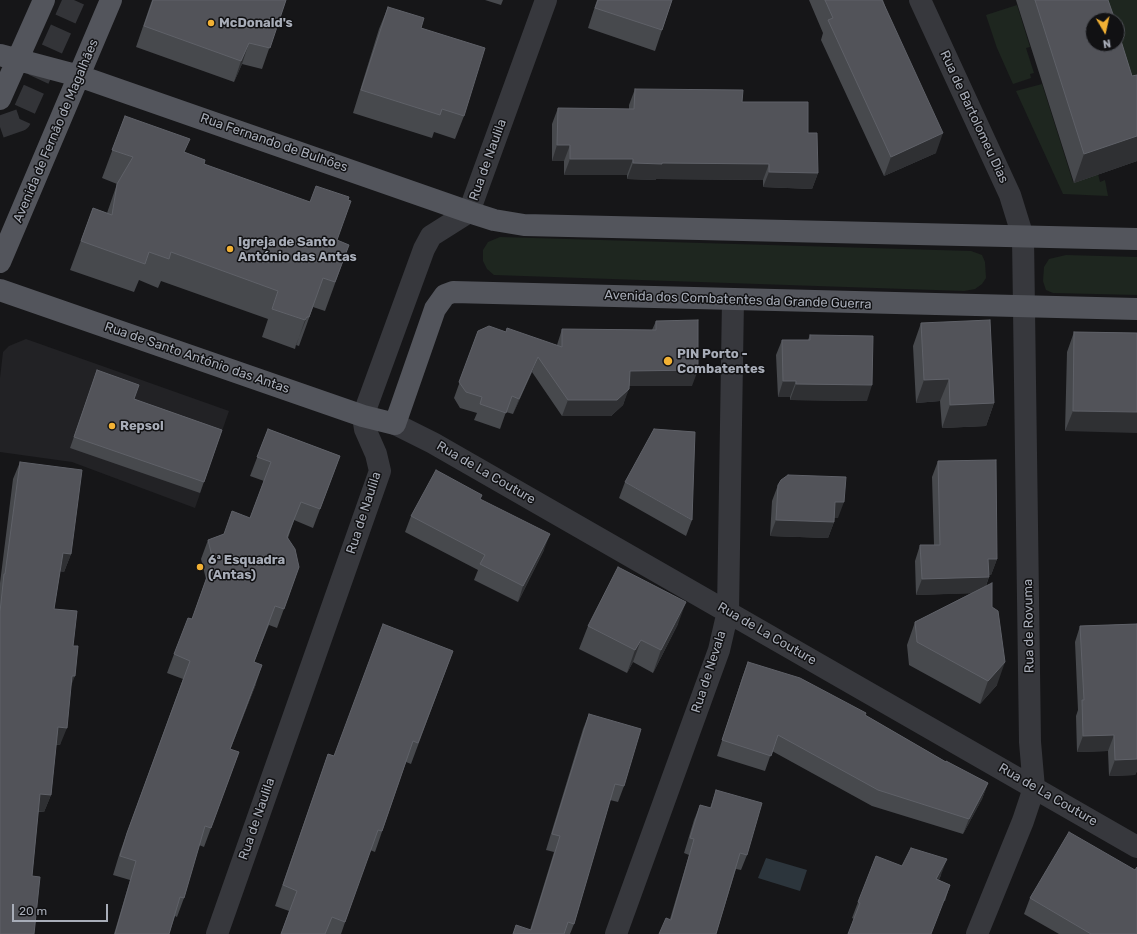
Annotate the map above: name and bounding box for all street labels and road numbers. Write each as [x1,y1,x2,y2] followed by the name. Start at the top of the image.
[10,37,102,225] street label: Avenida de Fernão de Magalhães
[936,48,1012,186] street label: Rua de Bartolomeu Dias
[198,110,350,176] street label: Rua Fernando de Bulhões
[466,117,510,203] street label: Rua de Naulila
[604,288,872,312] street label: Avenida dos Combatentes da Grande Guerra
[103,319,291,397] street label: Rua de Santo António das Antas
[434,438,538,508] street label: Rua de La Couture
[343,470,385,556] street label: Rua de Naulila
[1020,579,1038,673] street label: Rua de Rovuma
[715,599,819,669] street label: Rua de La Couture
[688,629,730,715] street label: Rua de Nevala
[996,760,1100,830] street label: Rua de La Couture
[236,776,278,862] street label: Rua de Naulila

